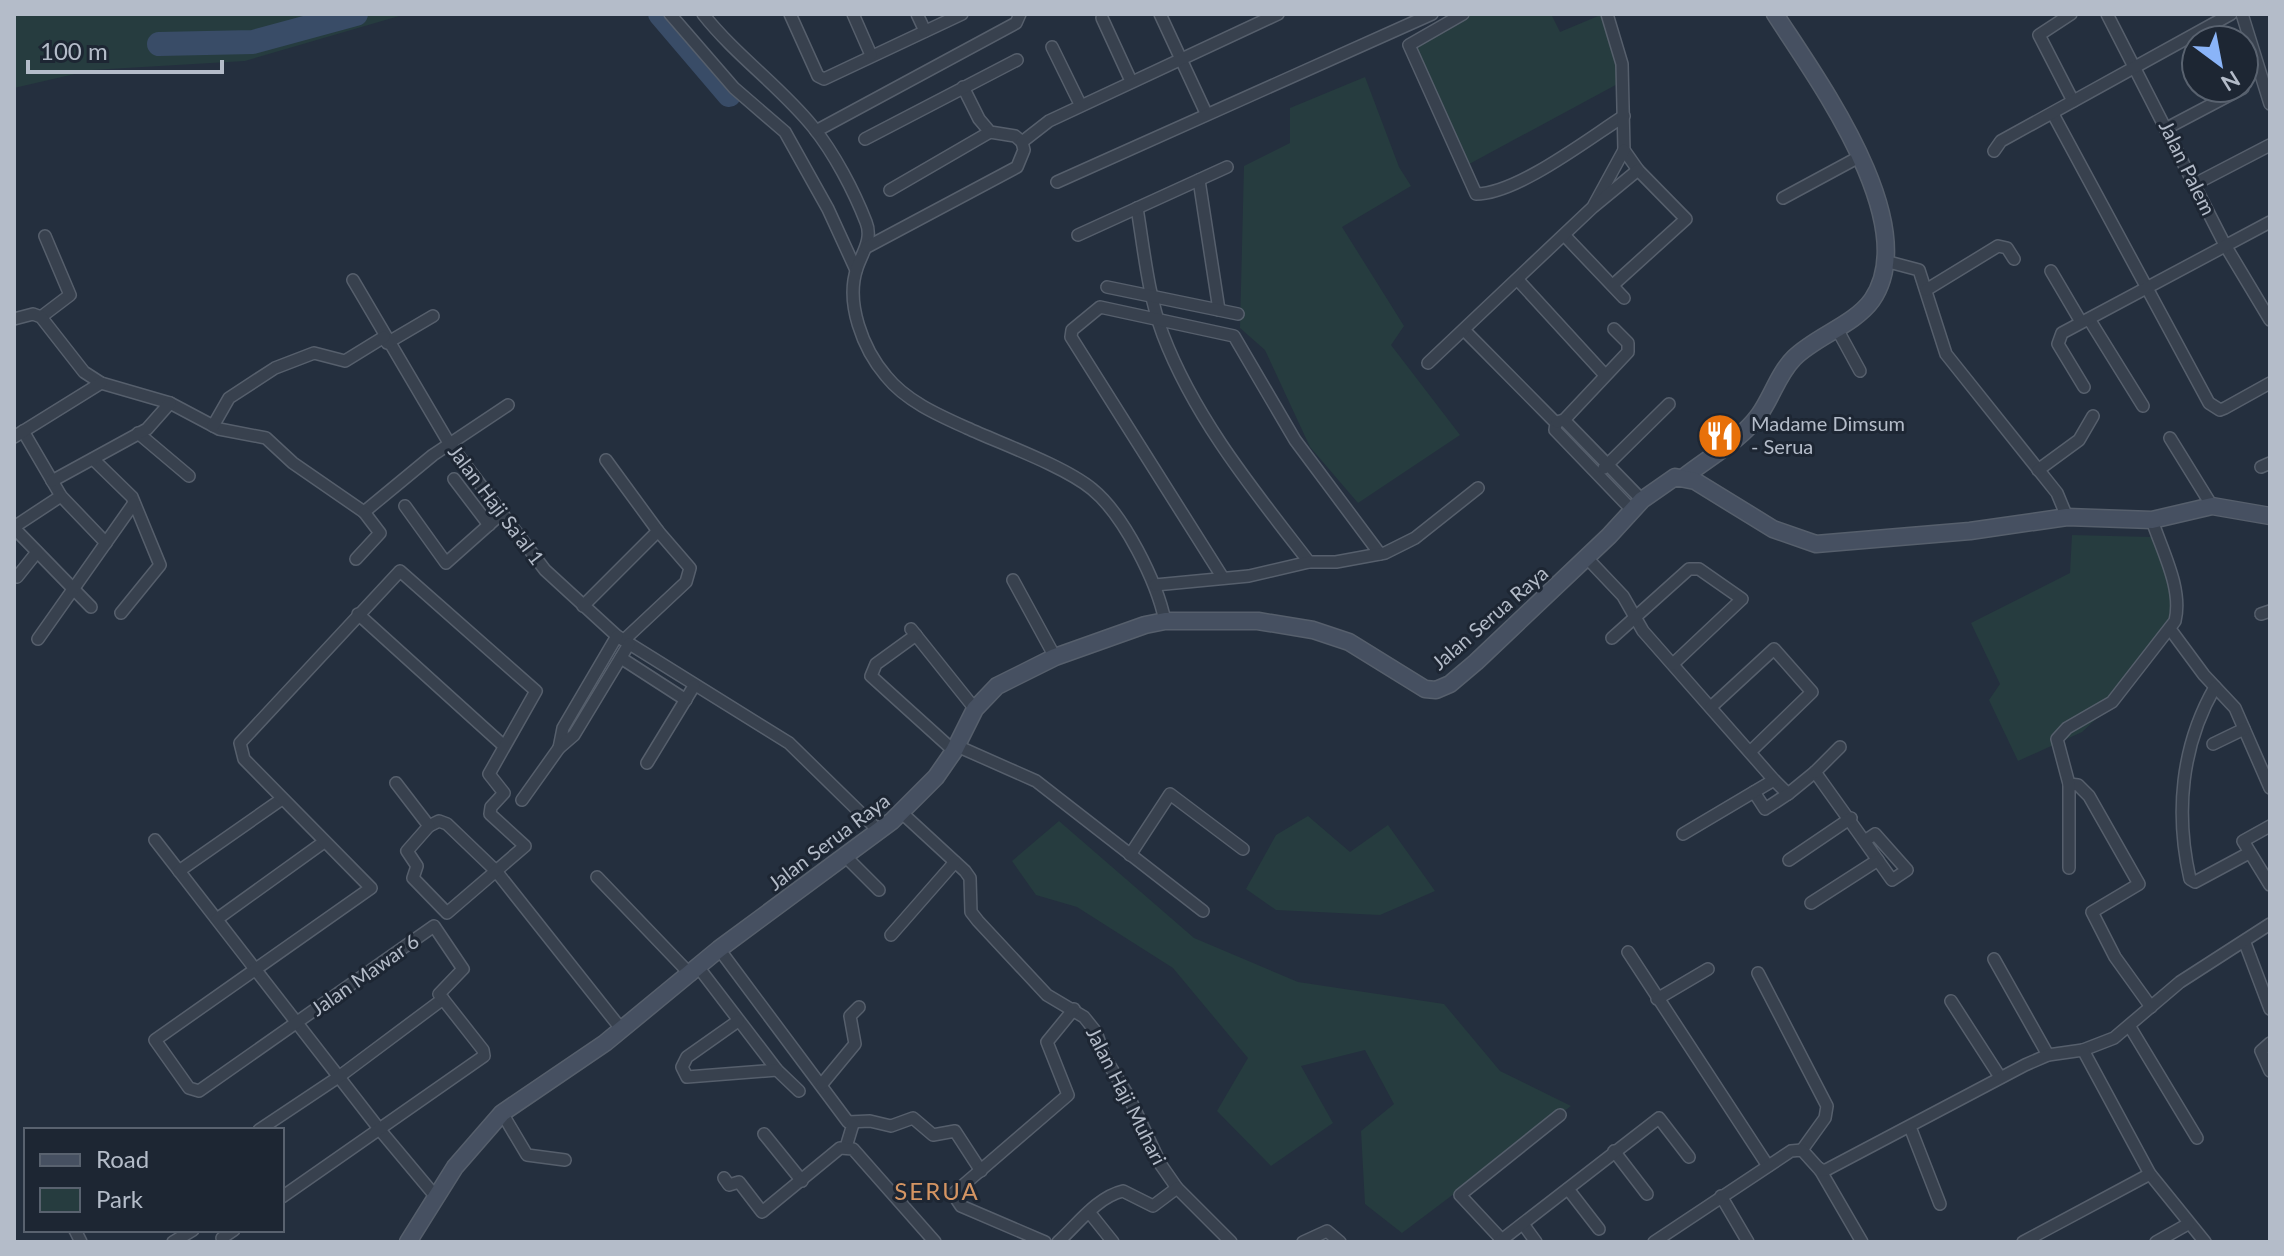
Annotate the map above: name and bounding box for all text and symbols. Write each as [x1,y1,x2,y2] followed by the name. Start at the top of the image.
[28,24,222,74] scale bar
[2180,24,2260,104] north arrow
[40,36,108,65] text: 100 m
[2217,65,2245,97] text: N
[2155,116,2221,219] street label: Jalan Palem
[1751,411,1905,458] place label: Madame Dimsum - Serua
[1696,412,1744,460] restaurant icon: Madame Dimsum - Serua
[444,440,550,569] street label: Jalan Haji Sa'al 1
[1426,560,1552,674] street label: Jalan Serua Raya
[763,788,894,895] street label: Jalan Serua Raya
[306,928,423,1020] street label: Jalan Mawar 6
[1082,1023,1172,1168] street label: Jalan Haji Muhari
[24,1128,284,1232] legend
[96,1144,149,1173] text: Road
[894,1176,980,1205] district label: SERUA
[96,1184,144,1213] text: Park

